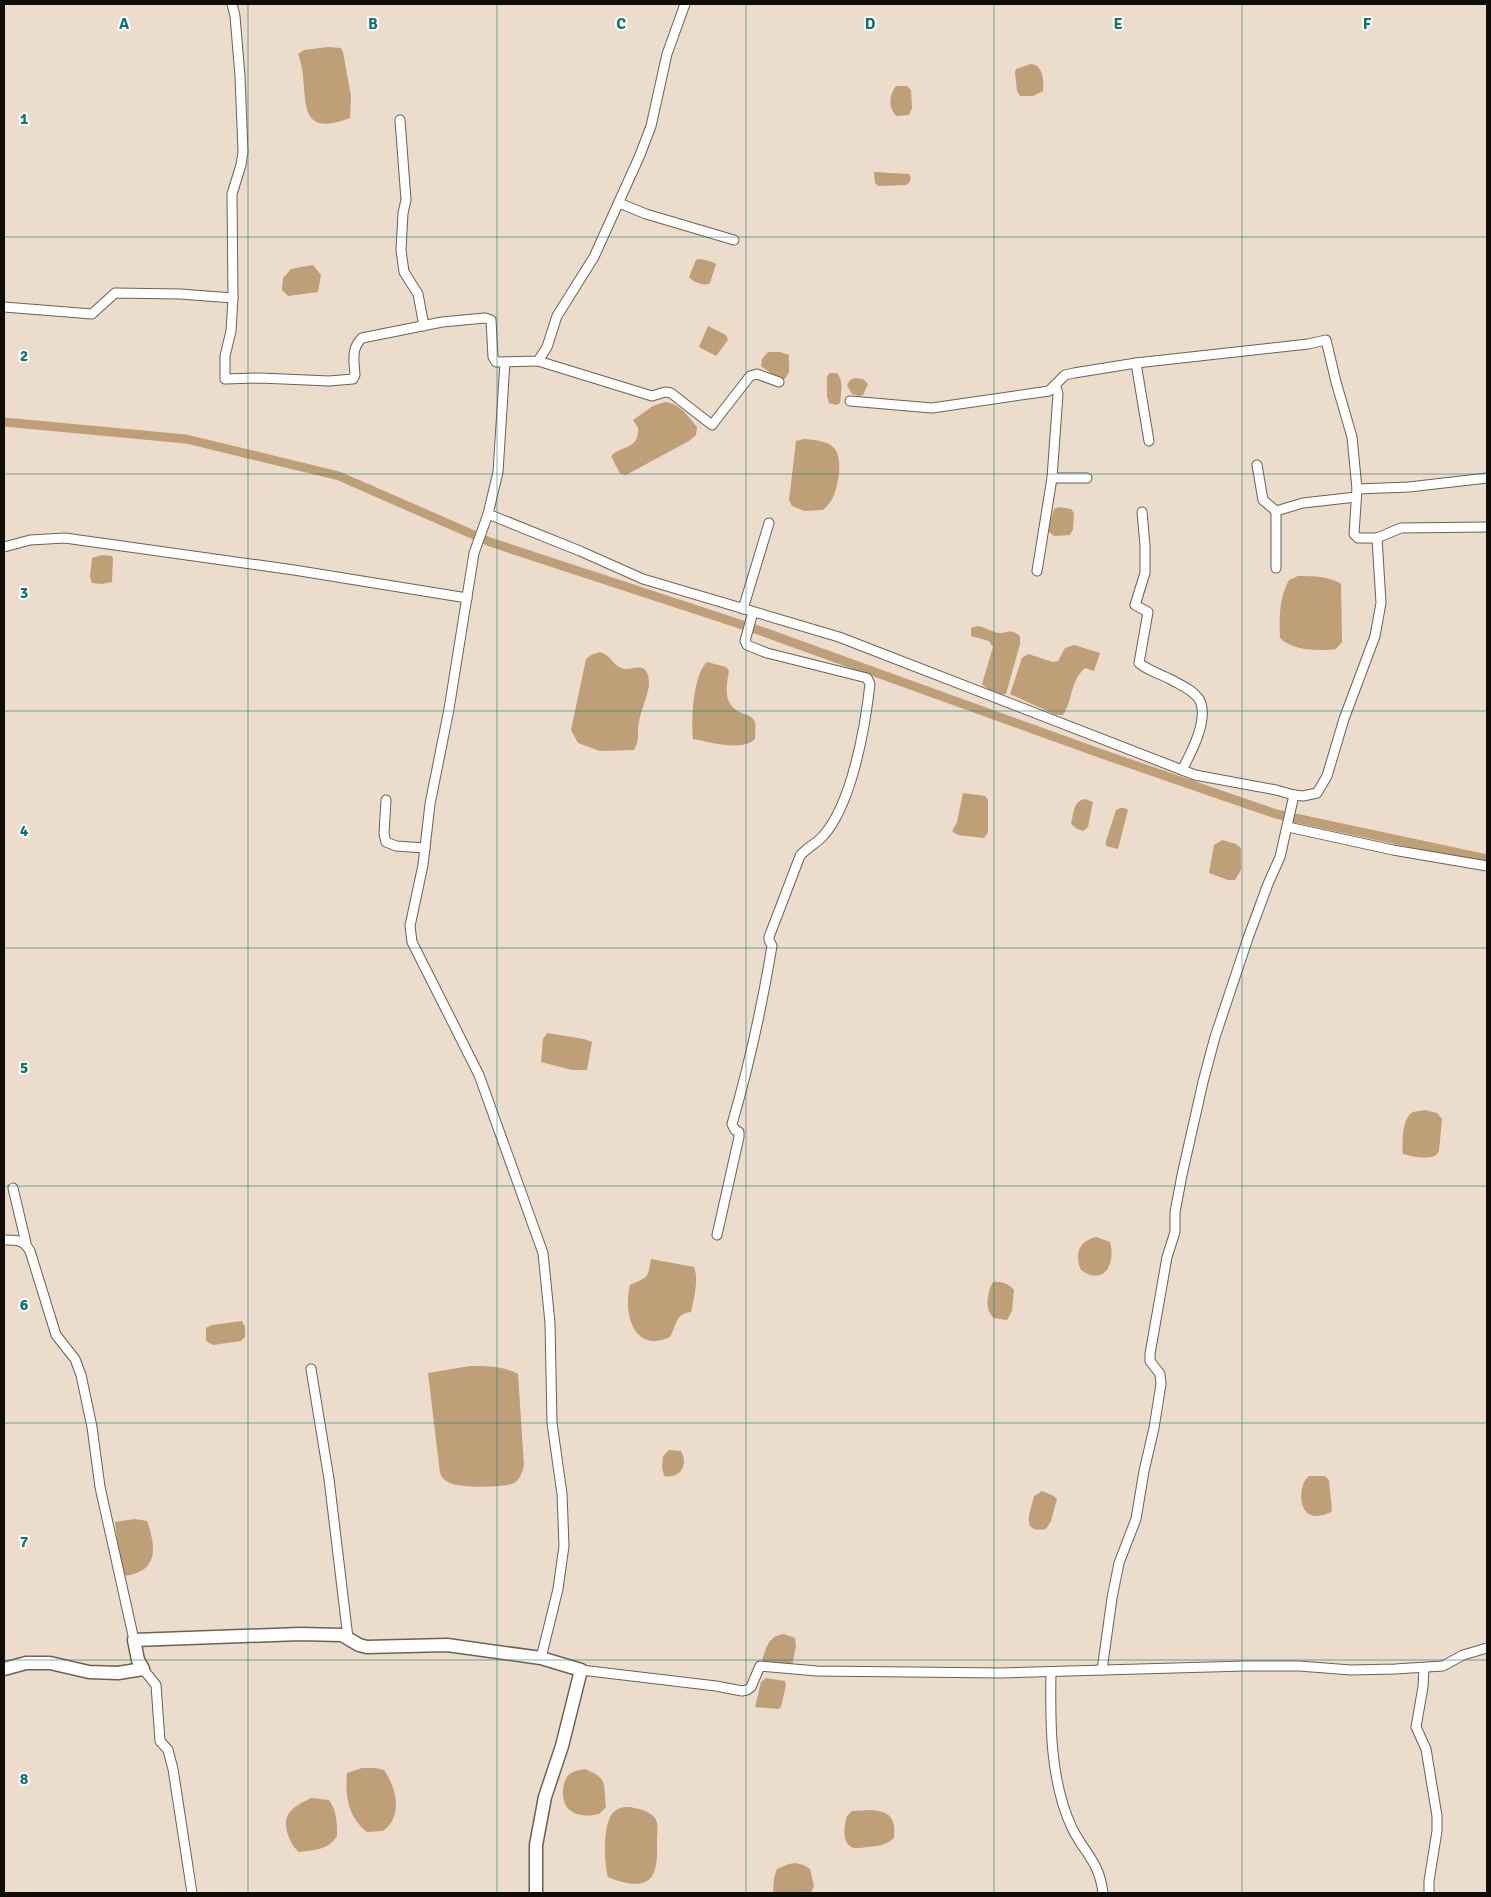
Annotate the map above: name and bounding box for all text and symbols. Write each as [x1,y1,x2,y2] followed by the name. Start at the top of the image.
[119,14,130,34] text: A
[368,14,378,34] text: B
[616,14,626,34] text: C
[865,14,876,34] text: D
[1113,14,1123,34] text: E
[1363,14,1372,34] text: F
[20,109,29,129] text: 1
[20,346,28,366] text: 2
[20,583,28,603] text: 3
[20,821,29,841] text: 4
[20,1058,28,1078] text: 5
[20,1295,29,1315] text: 6
[20,1532,29,1552] text: 7
[20,1769,29,1789] text: 8

